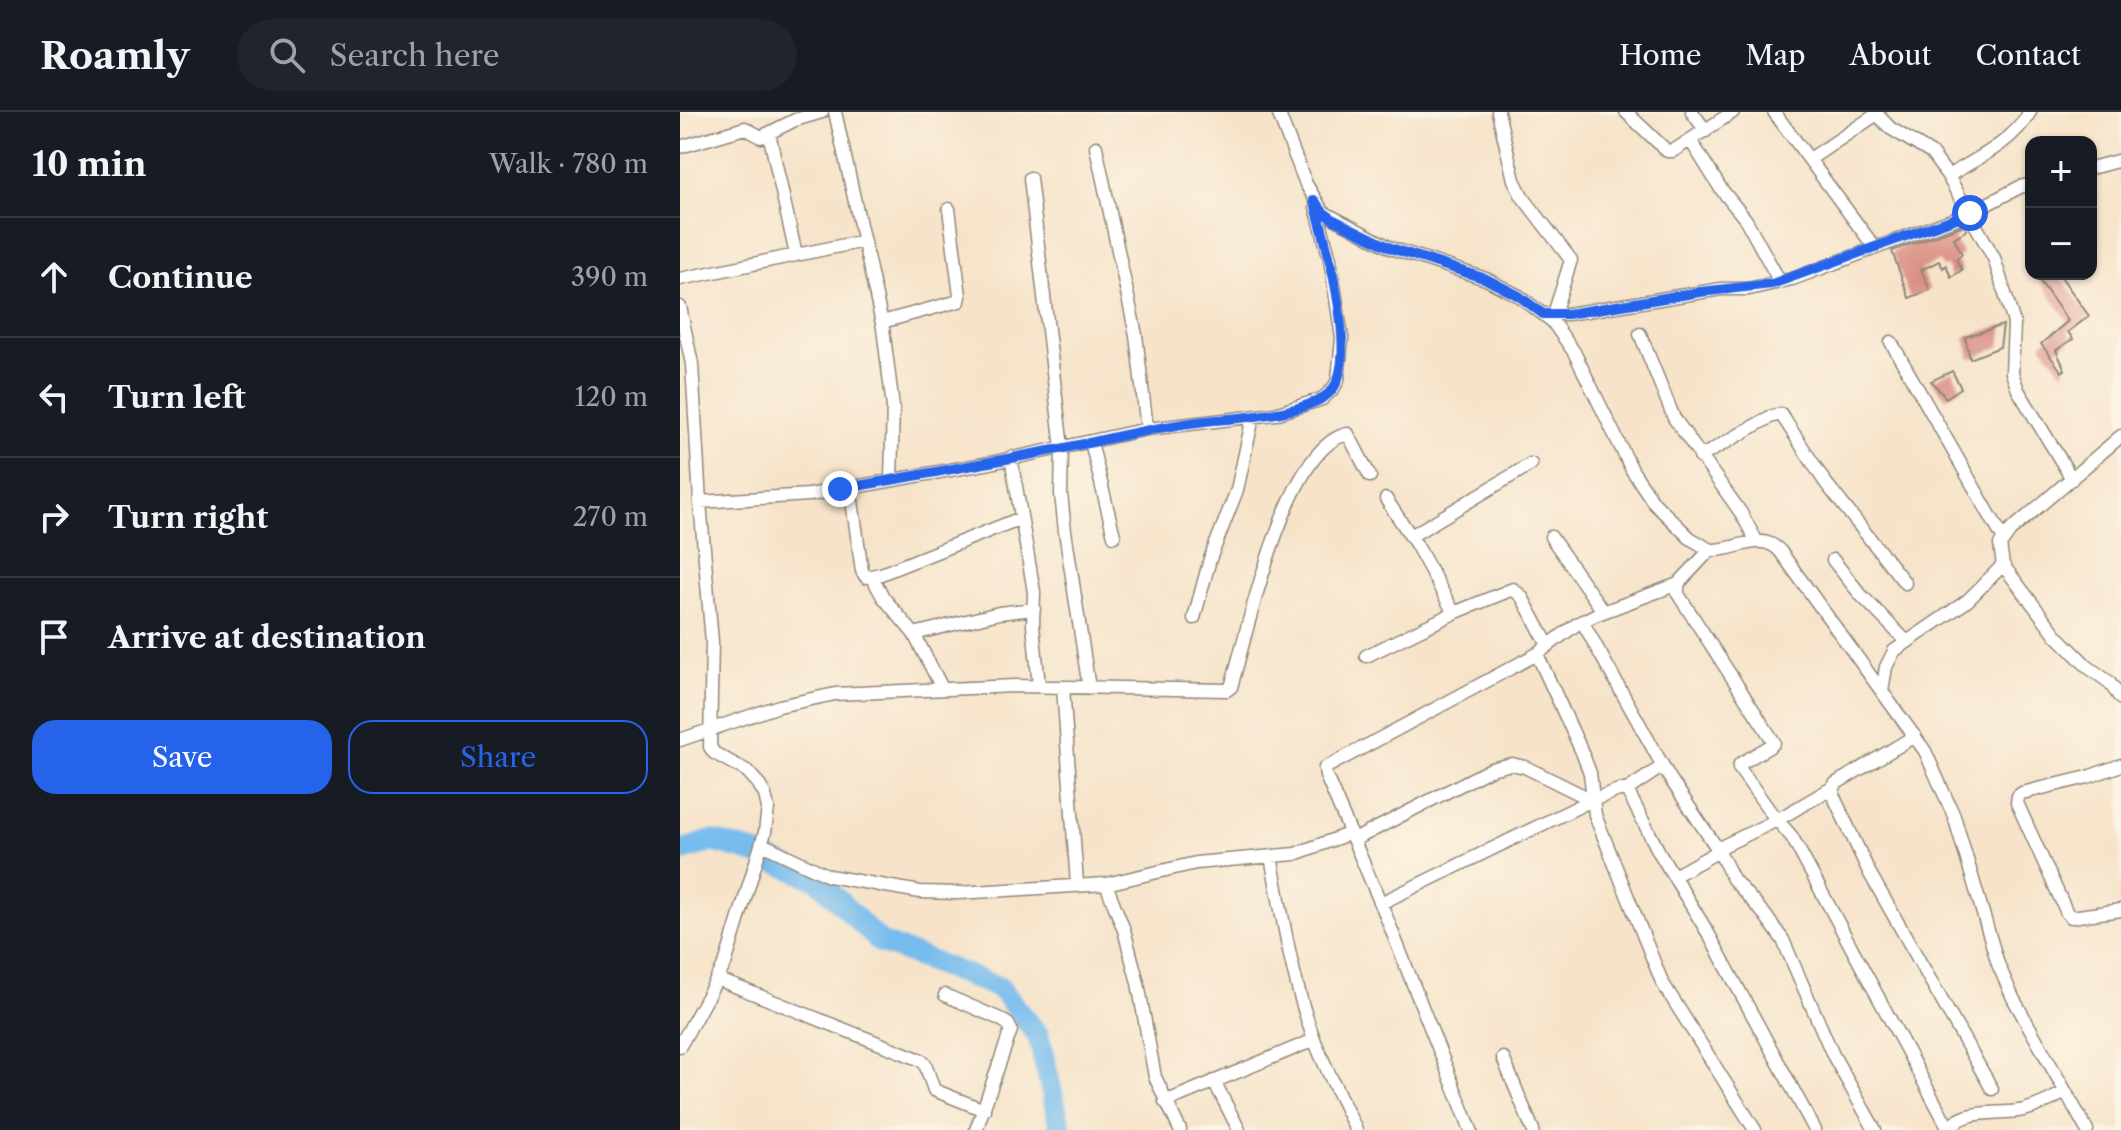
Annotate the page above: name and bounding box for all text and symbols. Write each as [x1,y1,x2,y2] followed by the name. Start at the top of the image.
[237,19,797,91] search box
[40,32,189,79] text: Roamly
[265,33,309,77] icon: search
[329,37,499,74] text: Search here
[1619,38,1701,72] text: Home
[1745,38,1805,72] text: Map
[1849,38,1931,72] text: About
[1975,38,2081,72] text: Contact
[2025,136,2097,280] map controls
[2025,136,2097,208] button: +
[32,143,147,185] text: 10 min
[489,148,648,180] text: Walk · 780 m
[1952,195,1988,231] route start
[2025,208,2097,280] button: −
[32,255,76,299] icon: ahead
[108,259,253,296] text: Continue
[571,261,648,293] text: 390 m
[32,375,76,419] icon: left
[108,379,245,416] text: Turn left
[574,381,648,413] text: 120 m
[822,471,858,507] route end
[32,495,76,539] icon: right
[108,499,268,536] text: Turn right
[573,501,648,533] text: 270 m
[32,615,76,659] icon: arrive
[108,619,426,656] text: Arrive at destination
[32,720,332,794] button: Save
[348,720,648,794] button: Share

